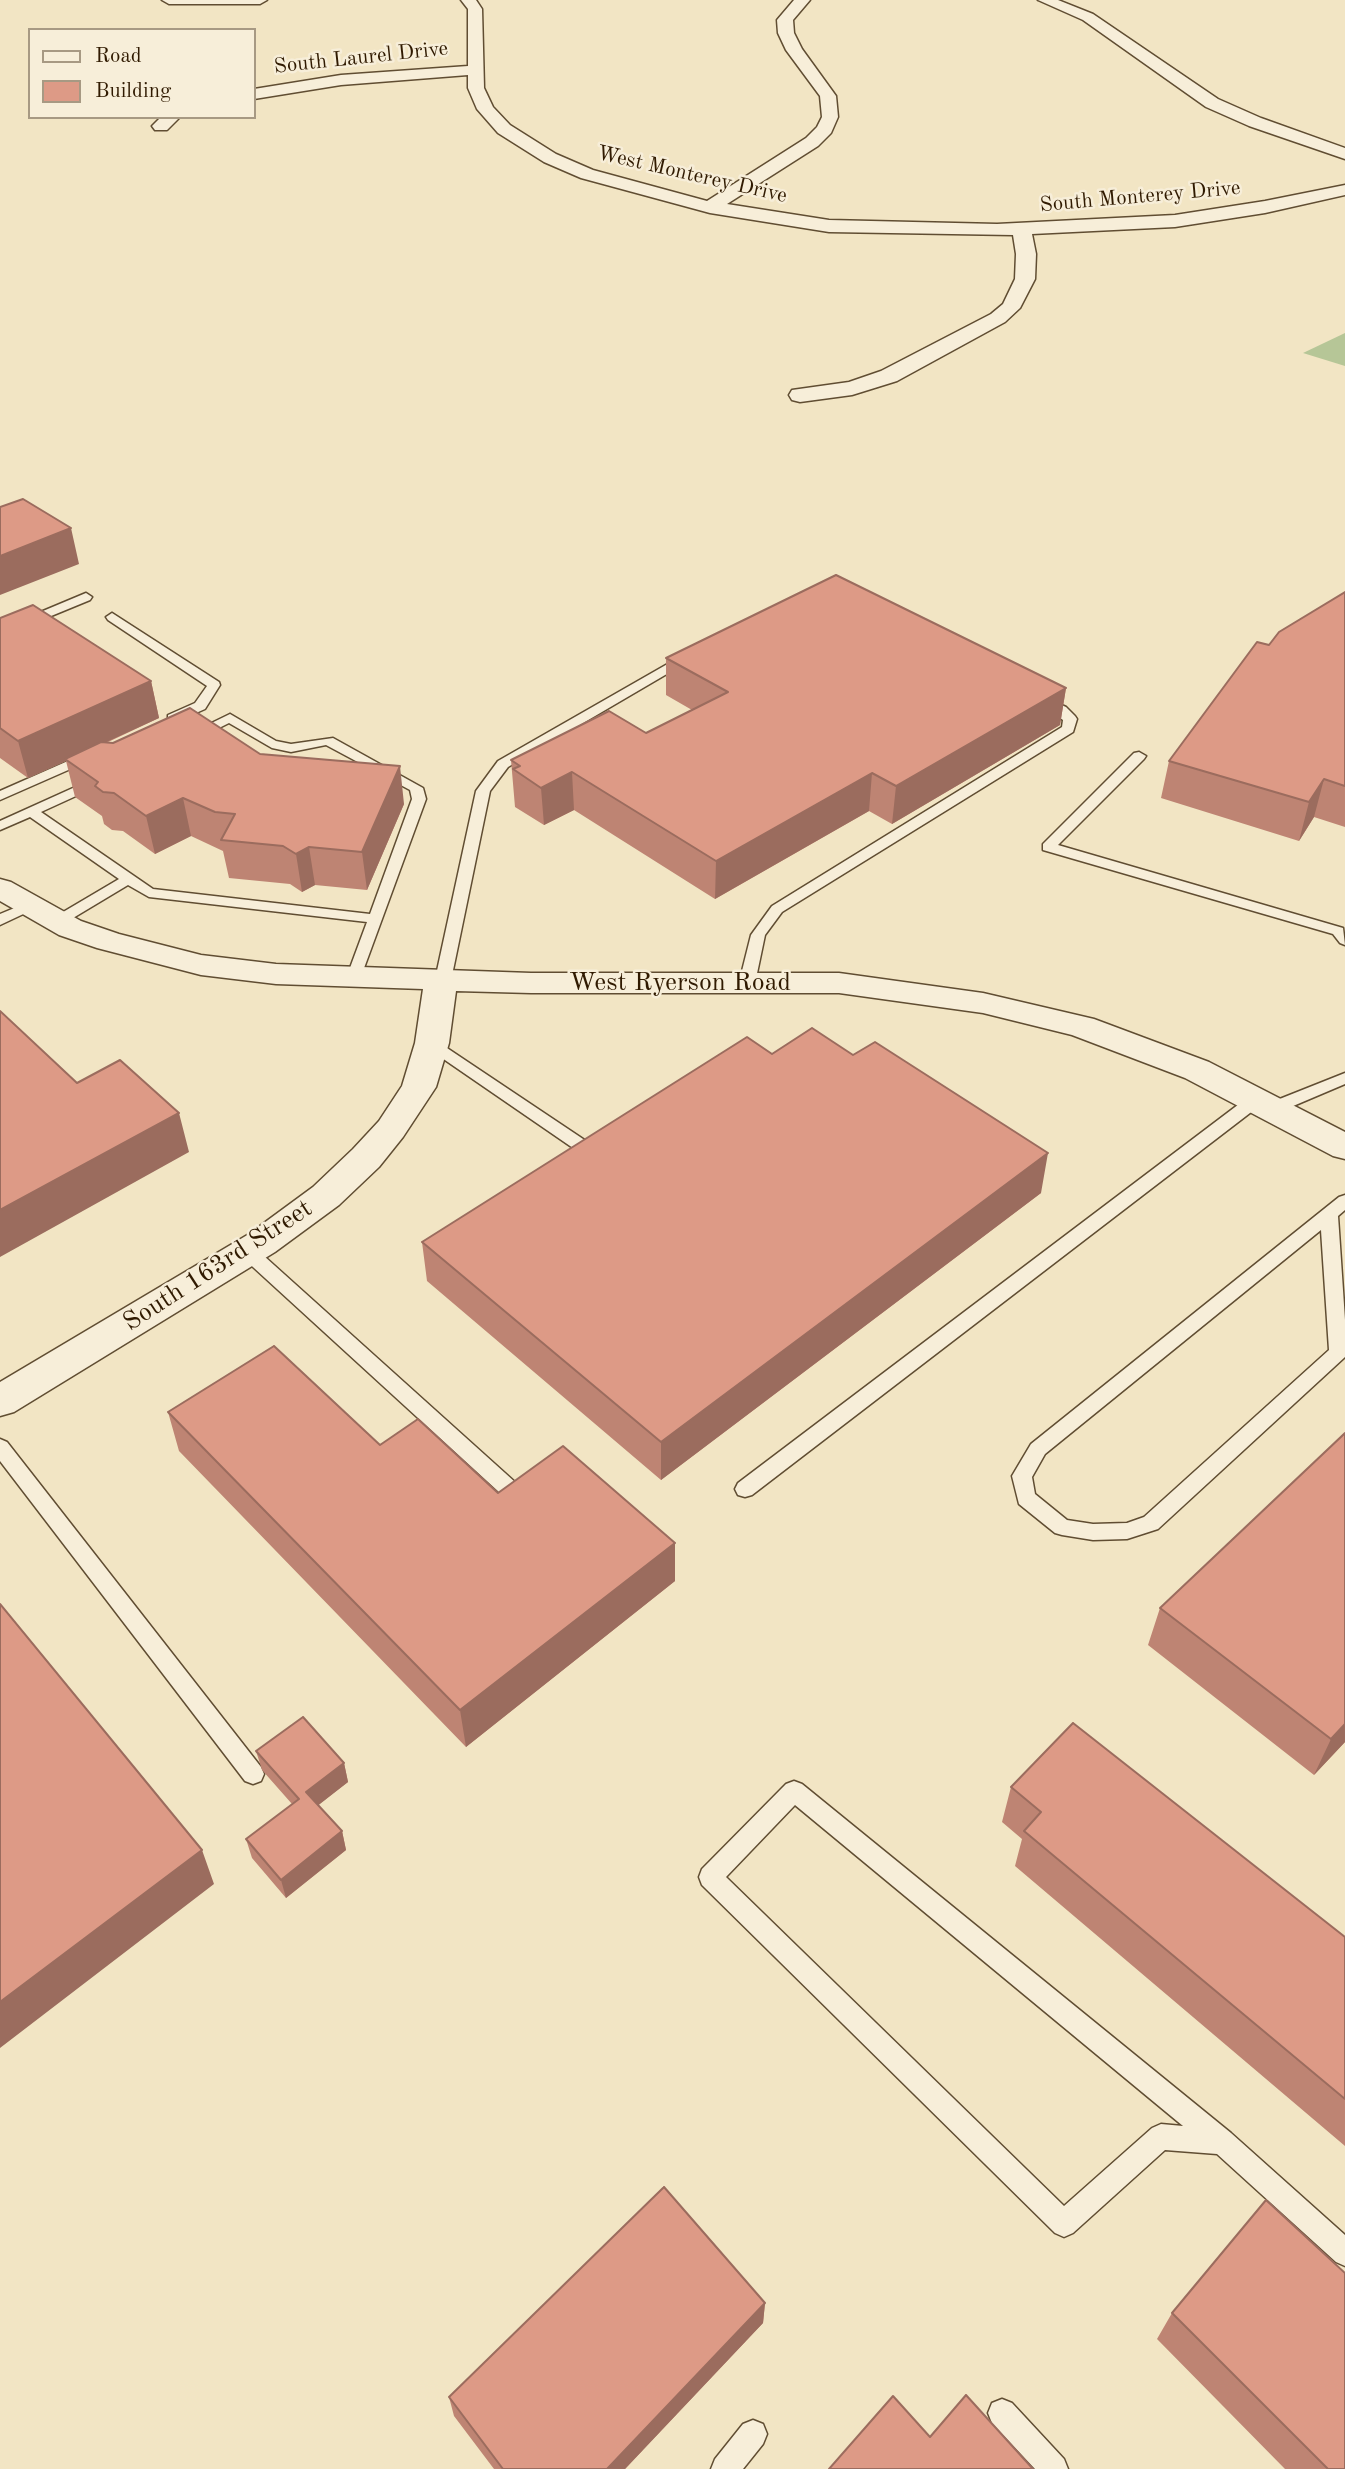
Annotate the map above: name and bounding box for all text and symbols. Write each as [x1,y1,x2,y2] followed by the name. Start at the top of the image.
[28,28,256,119] legend
[273,36,449,80] street label: South Laurel Drive
[95,46,142,67] text: Road
[95,81,171,102] text: Building
[594,141,790,209] street label: West Monterey Drive
[1039,176,1241,218] street label: South Monterey Drive
[569,967,791,999] street label: West Ryerson Road
[118,1193,318,1339] street label: South 163rd Street

